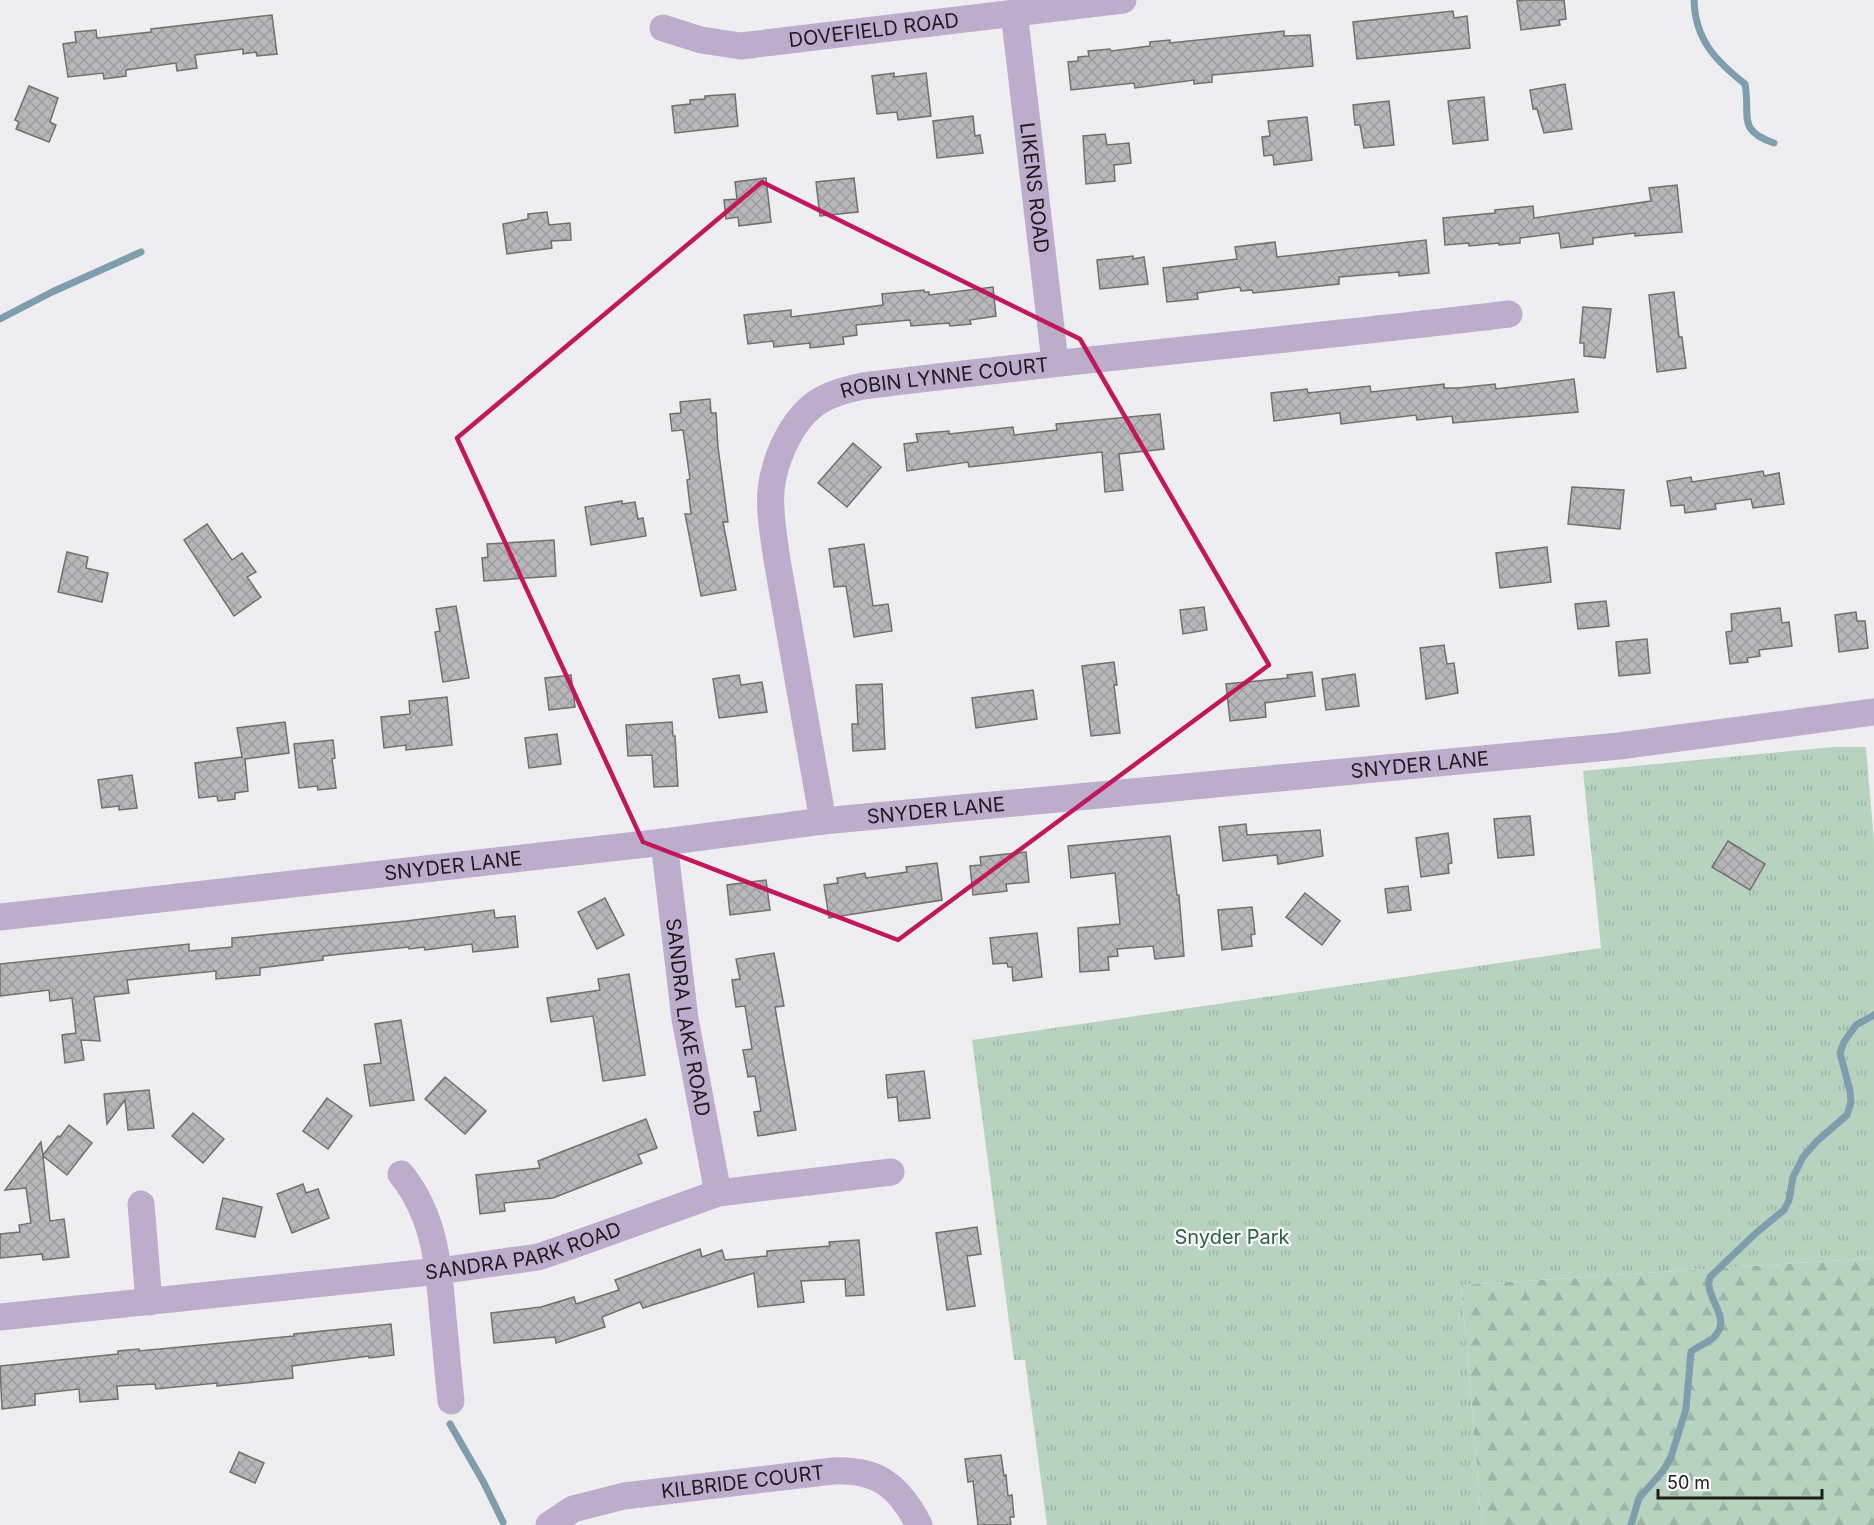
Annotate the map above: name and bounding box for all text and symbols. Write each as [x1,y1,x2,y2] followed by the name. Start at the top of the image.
[787,8,960,52] street label: DOVEFIELD ROAD
[1015,121,1054,254] street label: LIKENS ROAD
[837,352,1050,403] street label: ROBIN LYNNE COURT
[1350,746,1490,783] street label: SNYDER LANE
[866,792,1006,829] street label: SNYDER LANE
[383,846,523,886] street label: SNYDER LANE
[661,917,715,1118] street label: SANDRA LAKE ROAD
[424,1217,624,1284] street label: SANDRA PARK ROAD
[1174,1225,1290,1249] park label: Snyder Park
[660,1460,826,1503] street label: KILBRIDE COURT
[1658,1462,1822,1500] scale bar
[1667,1472,1710,1493] text: 50 m

